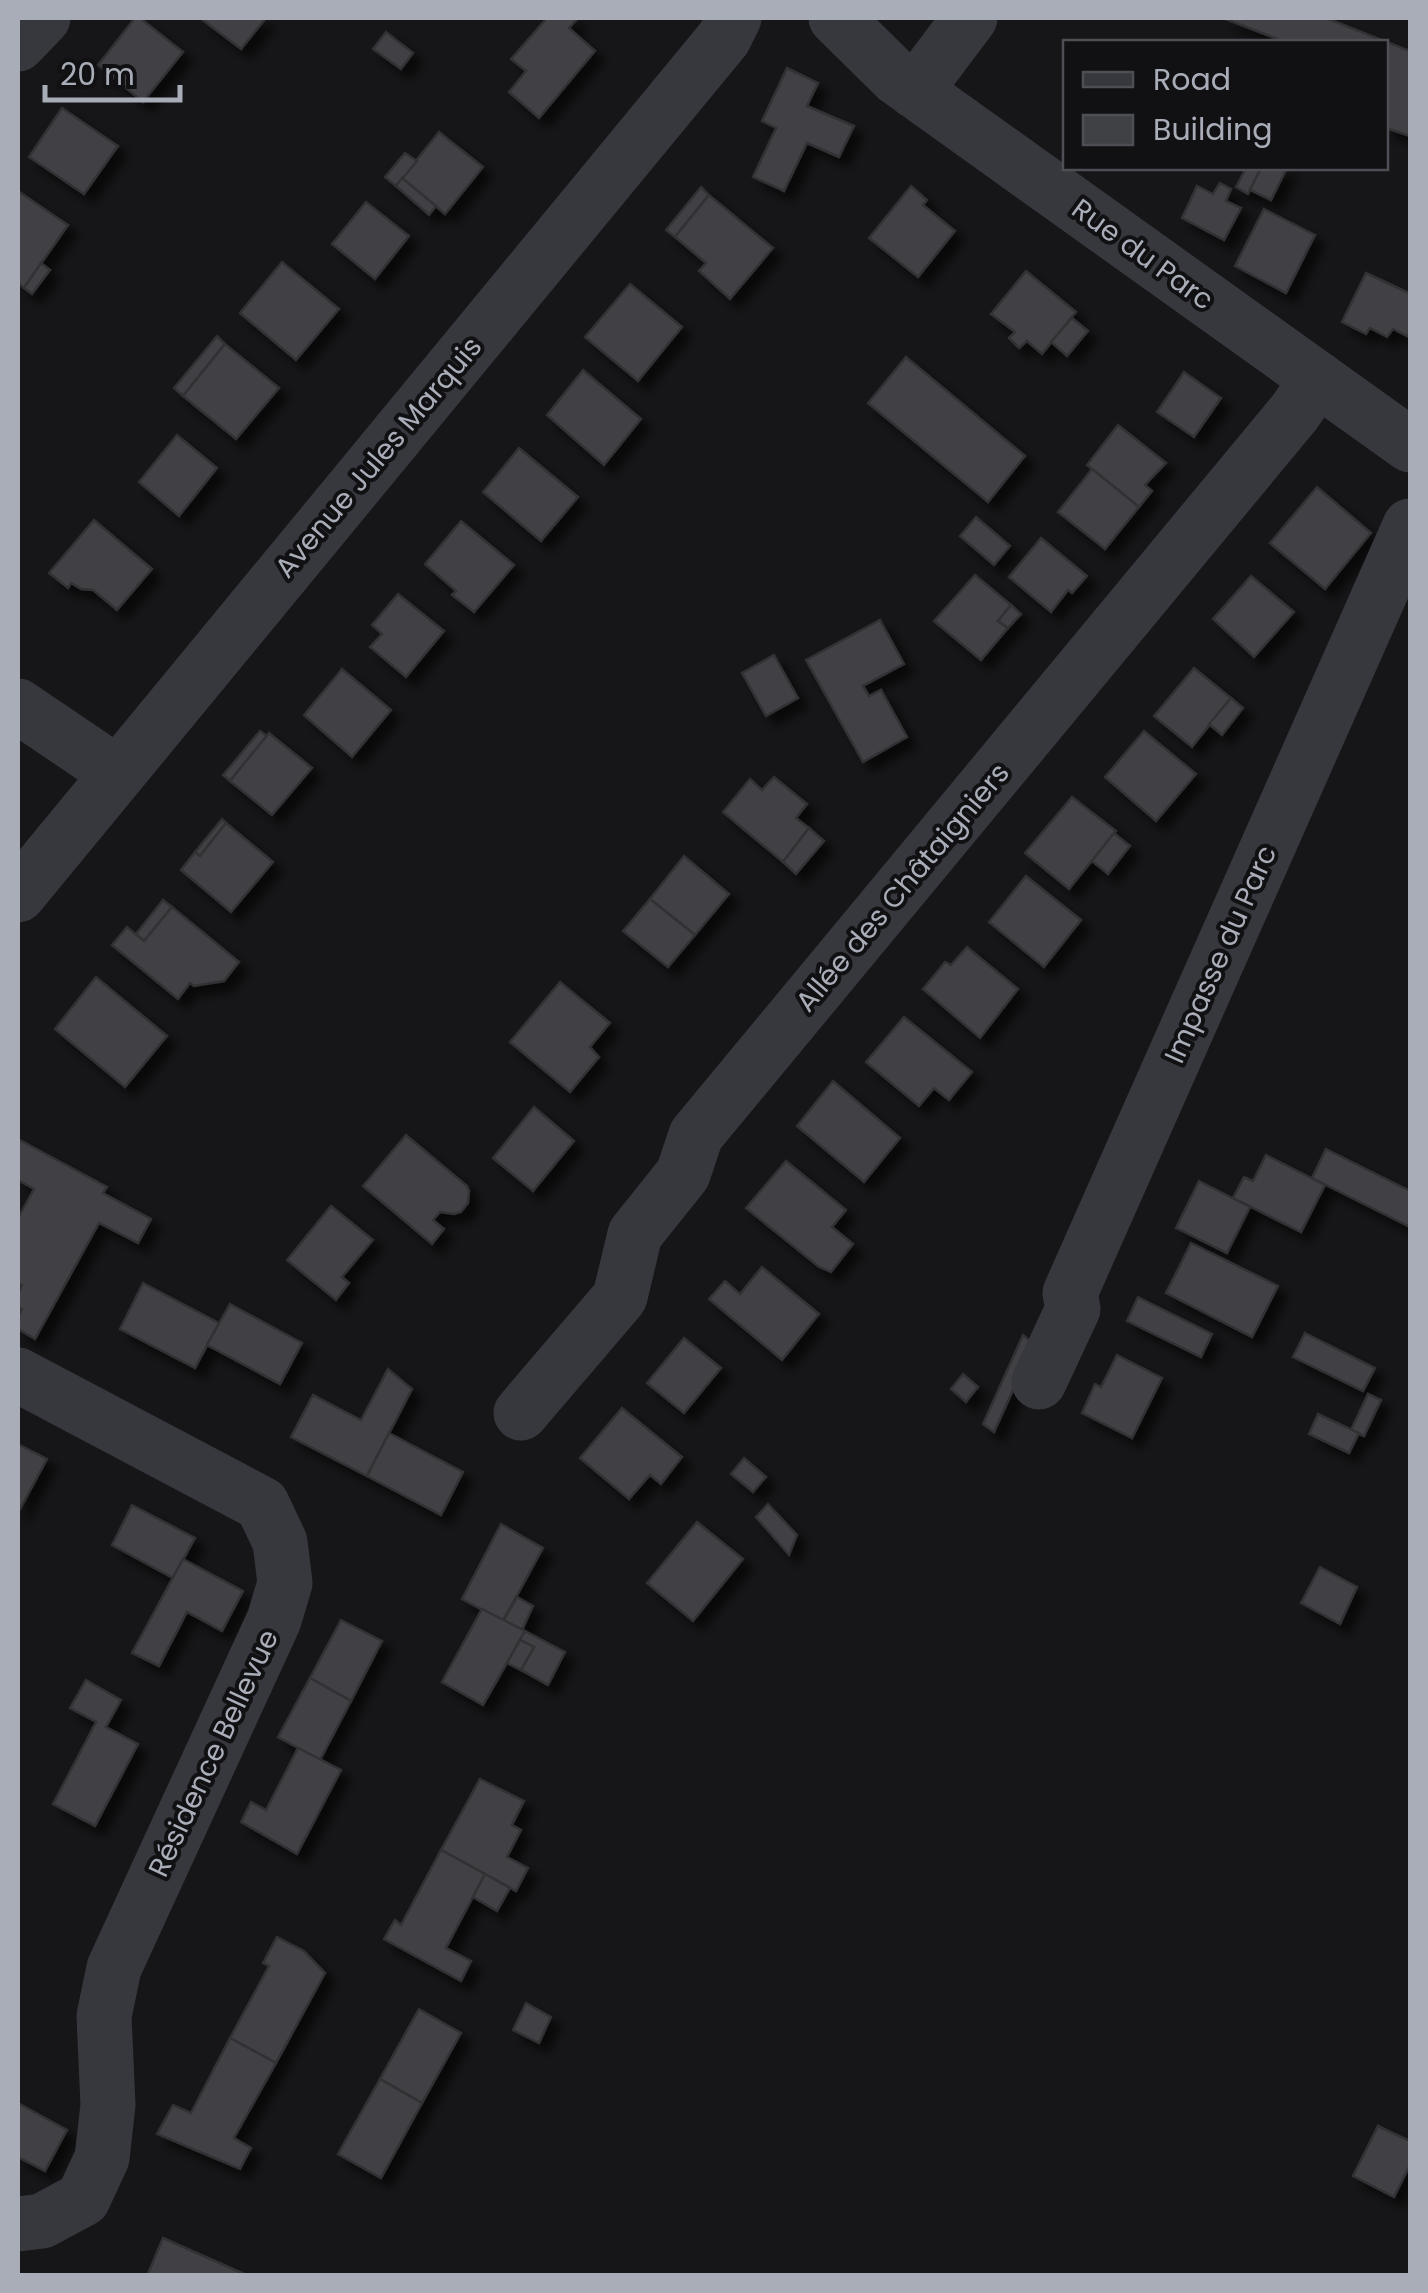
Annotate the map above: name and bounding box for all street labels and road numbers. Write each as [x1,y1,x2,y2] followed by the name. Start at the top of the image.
[1064,190,1222,319] street label: Rue du Parc
[266,329,491,586] street label: Avenue Jules Marquis
[787,755,1018,1020] street label: Allée des Châtaigniers
[1155,839,1286,1069] street label: Impasse du Parc
[139,1623,288,1883] street label: Résidence Bellevue

